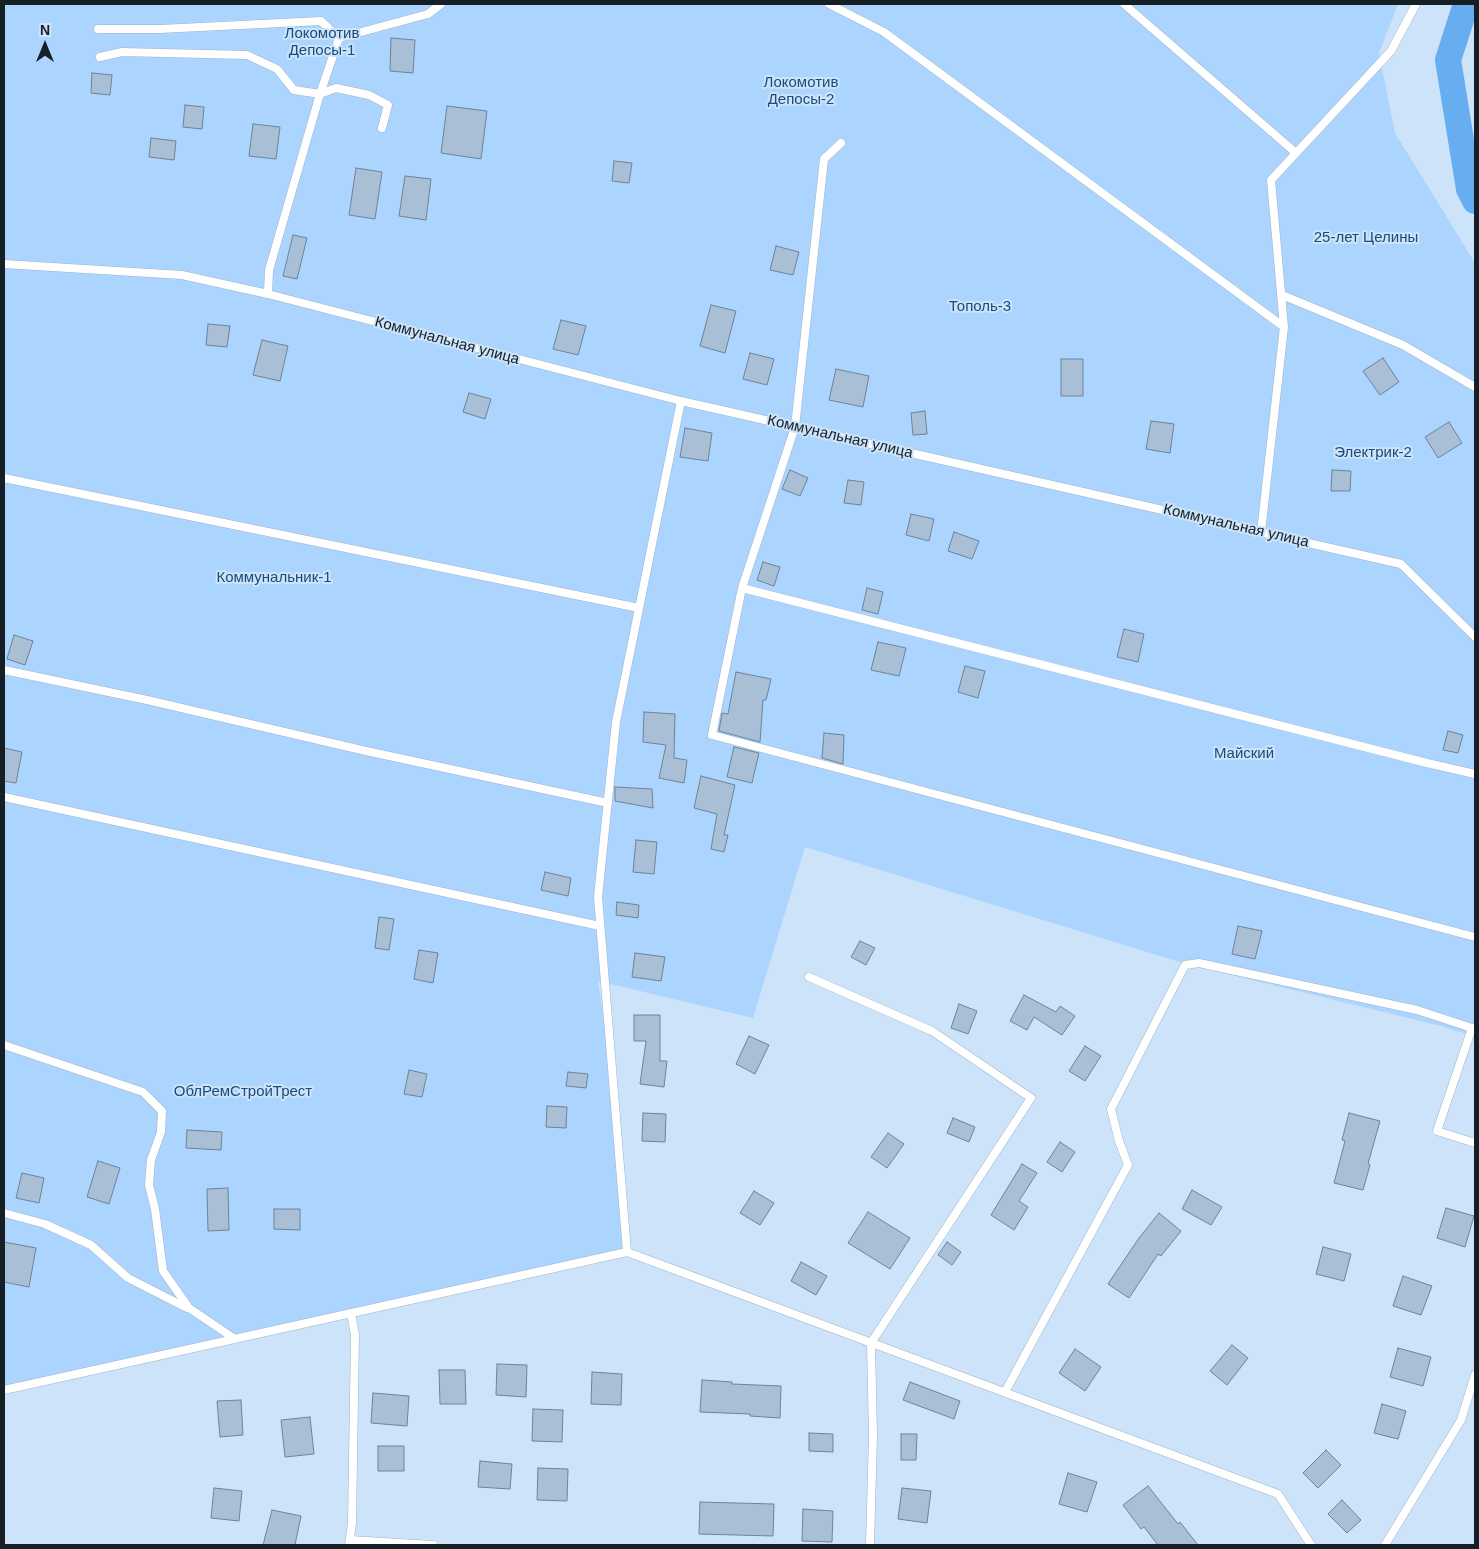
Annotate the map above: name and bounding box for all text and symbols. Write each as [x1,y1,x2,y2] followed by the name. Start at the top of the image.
[20,20,70,70] north arrow
[40,22,50,38] text: N
[285,25,359,60] park label: Локомотив Депосы-1
[764,74,838,109] park label: Локомотив Депосы-2
[1314,229,1418,247] park label: 25-лет Целины
[949,298,1011,316] park label: Тополь-3
[373,313,521,369] street label: Коммунальная улица
[766,412,914,462] street label: Коммунальная улица
[1334,444,1412,462] park label: Электрик-2
[1162,501,1310,551] street label: Коммунальная улица
[216,569,332,587] park label: Коммунальник-1
[1214,745,1274,763] park label: Майский
[174,1083,312,1101] park label: ОблРемСтройТрест

